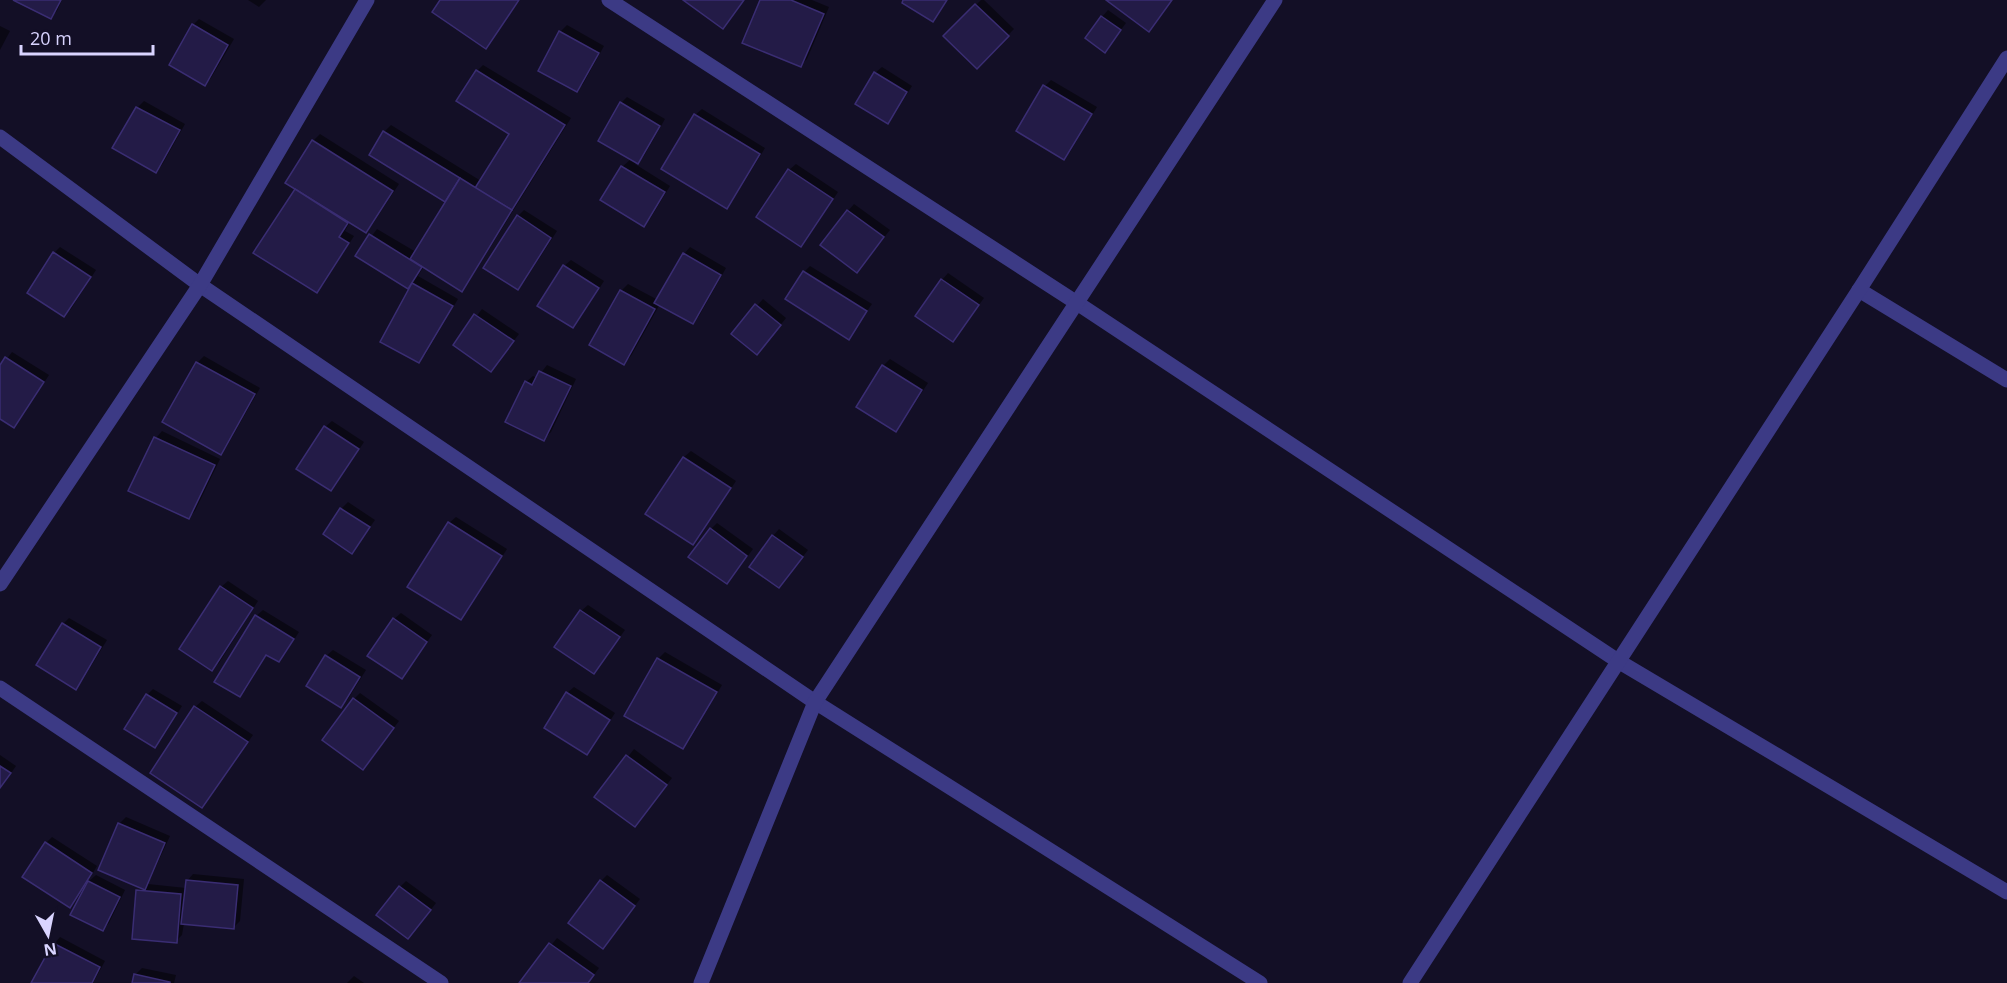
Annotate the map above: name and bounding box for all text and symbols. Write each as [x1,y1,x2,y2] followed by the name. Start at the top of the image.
[21,18,153,56] scale bar
[30,26,72,50] text: 20 m
[18,905,78,965] north arrow
[42,938,58,962] text: N

